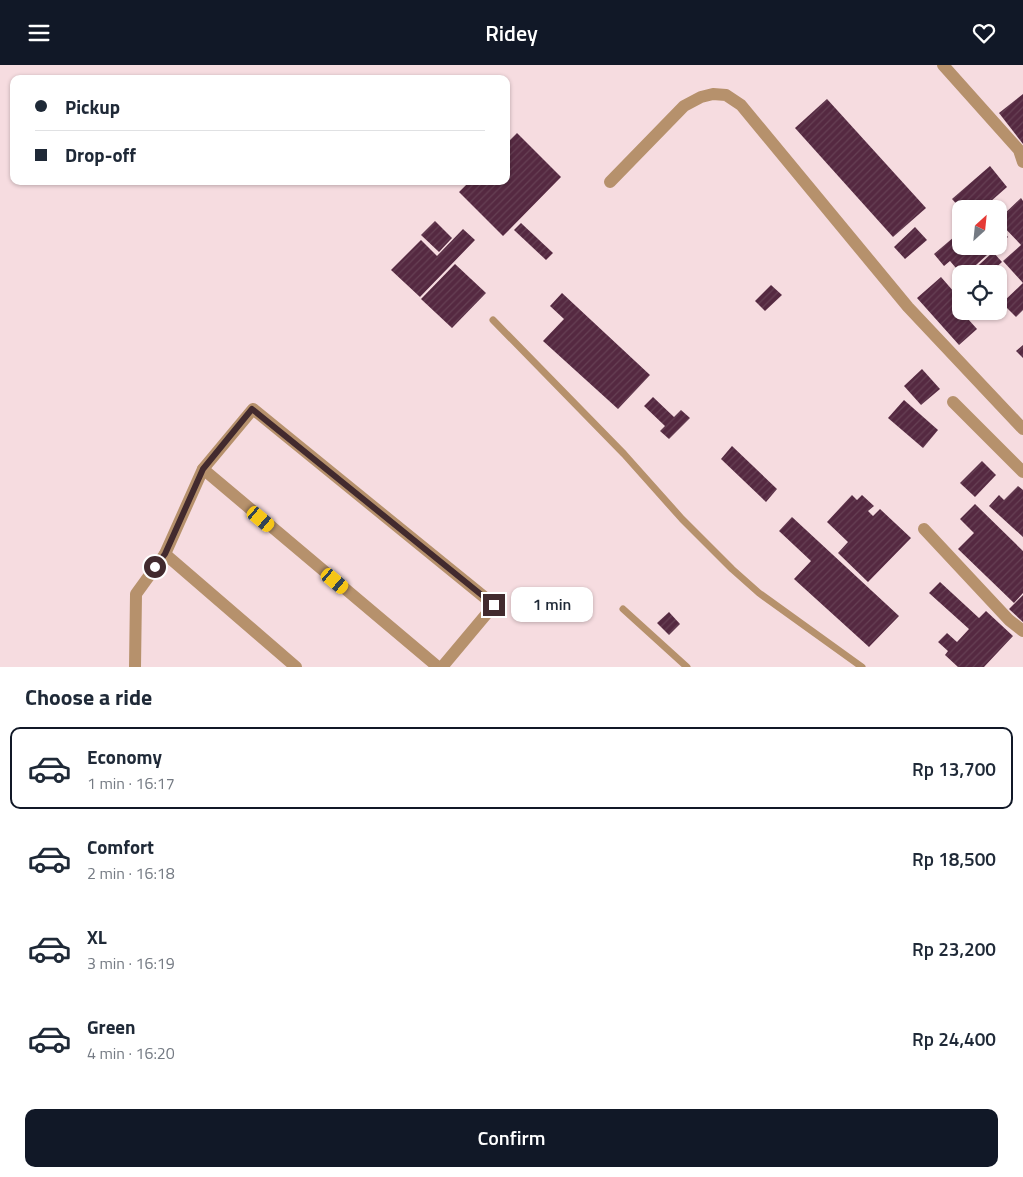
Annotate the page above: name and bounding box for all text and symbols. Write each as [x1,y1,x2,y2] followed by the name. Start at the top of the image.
[485,16,538,50] text: Ridey
[25,19,53,47] icon: menu
[970,19,998,47] icon: heart
[65,92,120,121] text: Pickup
[65,140,136,169] text: Drop-off
[952,200,1008,255] north arrow
[952,200,1007,320] map controls
[952,265,1007,320] button: locate
[244,504,277,534] car
[144,556,166,578] route start
[318,566,351,596] car
[512,587,594,623] callout: 1 min
[533,592,571,616] text: 1 min
[483,594,505,616] route end
[25,680,152,714] text: Choose a ride
[87,742,162,771] text: Economy
[27,746,72,791] icon: car
[912,754,996,783] text: Rp 13,700
[87,771,175,795] text: 1 min · 16:17
[87,832,154,861] text: Comfort
[27,836,72,881] icon: car
[912,844,996,873] text: Rp 18,500
[87,861,175,885] text: 2 min · 16:18
[87,922,107,951] text: XL
[27,926,72,971] icon: car
[912,934,996,963] text: Rp 23,200
[87,951,175,975] text: 3 min · 16:19
[87,1012,136,1041] text: Green
[27,1016,72,1061] icon: car
[912,1024,996,1053] text: Rp 24,400
[87,1041,175,1065] text: 4 min · 16:20
[25,1109,998,1167] button: Confirm

